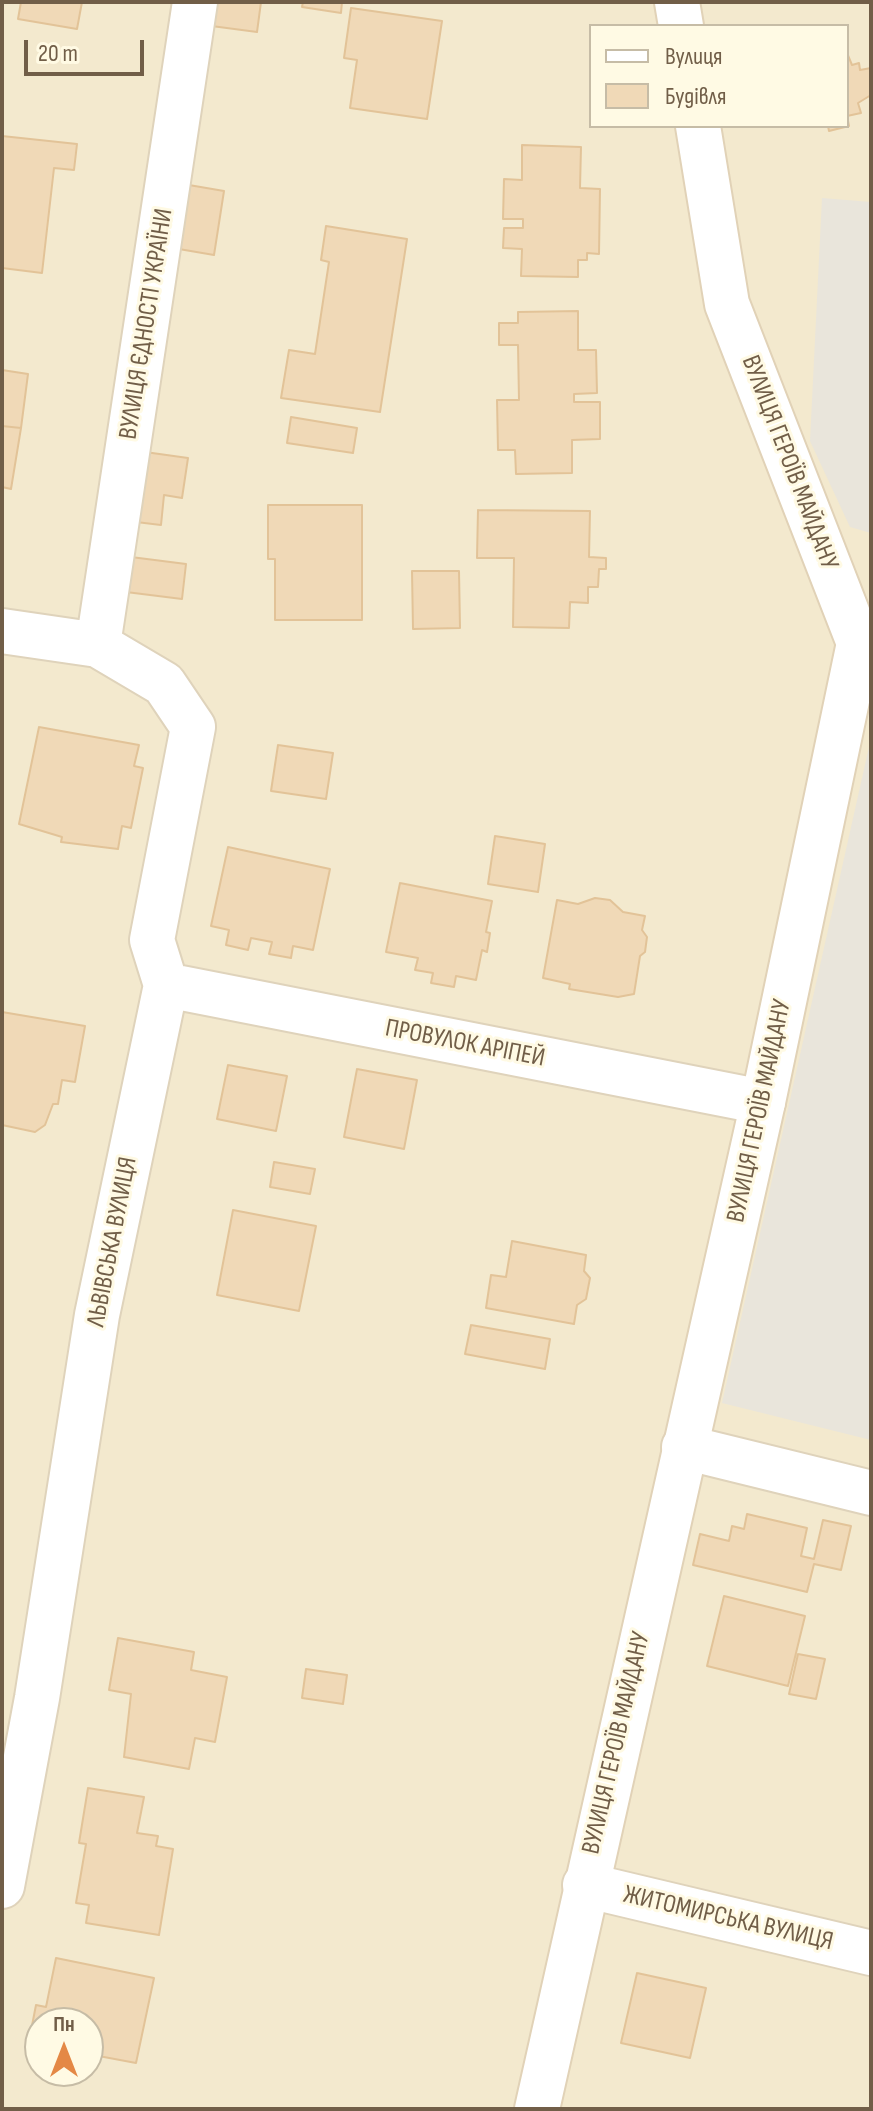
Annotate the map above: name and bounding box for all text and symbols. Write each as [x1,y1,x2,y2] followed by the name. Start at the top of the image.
[28,24,148,74] scale bar
[589,24,849,128] legend
[38,39,78,68] text: 20 m
[665,42,723,71] text: Вулиця
[665,82,726,111] text: Будівля
[113,206,181,442] street label: ВУЛИЦЯ ЄДНОСТІ УКРАЇНИ
[734,351,844,575] street label: ВУЛИЦЯ ГЕРОЇВ МАЙДАНУ
[721,997,799,1225] street label: ВУЛИЦЯ ГЕРОЇВ МАЙДАНУ
[383,1013,547,1075] street label: ПРОВУЛОК АРІПЕЙ
[81,1154,145,1330] street label: ЛЬВІВСЬКА ВУЛИЦЯ
[576,1629,658,1857] street label: ВУЛИЦЯ ГЕРОЇВ МАЙДАНУ
[620,1880,836,1958] street label: ЖИТОМИРСЬКА ВУЛИЦЯ
[24,2007,104,2087] north arrow
[53,2011,75,2038] text: Пн

